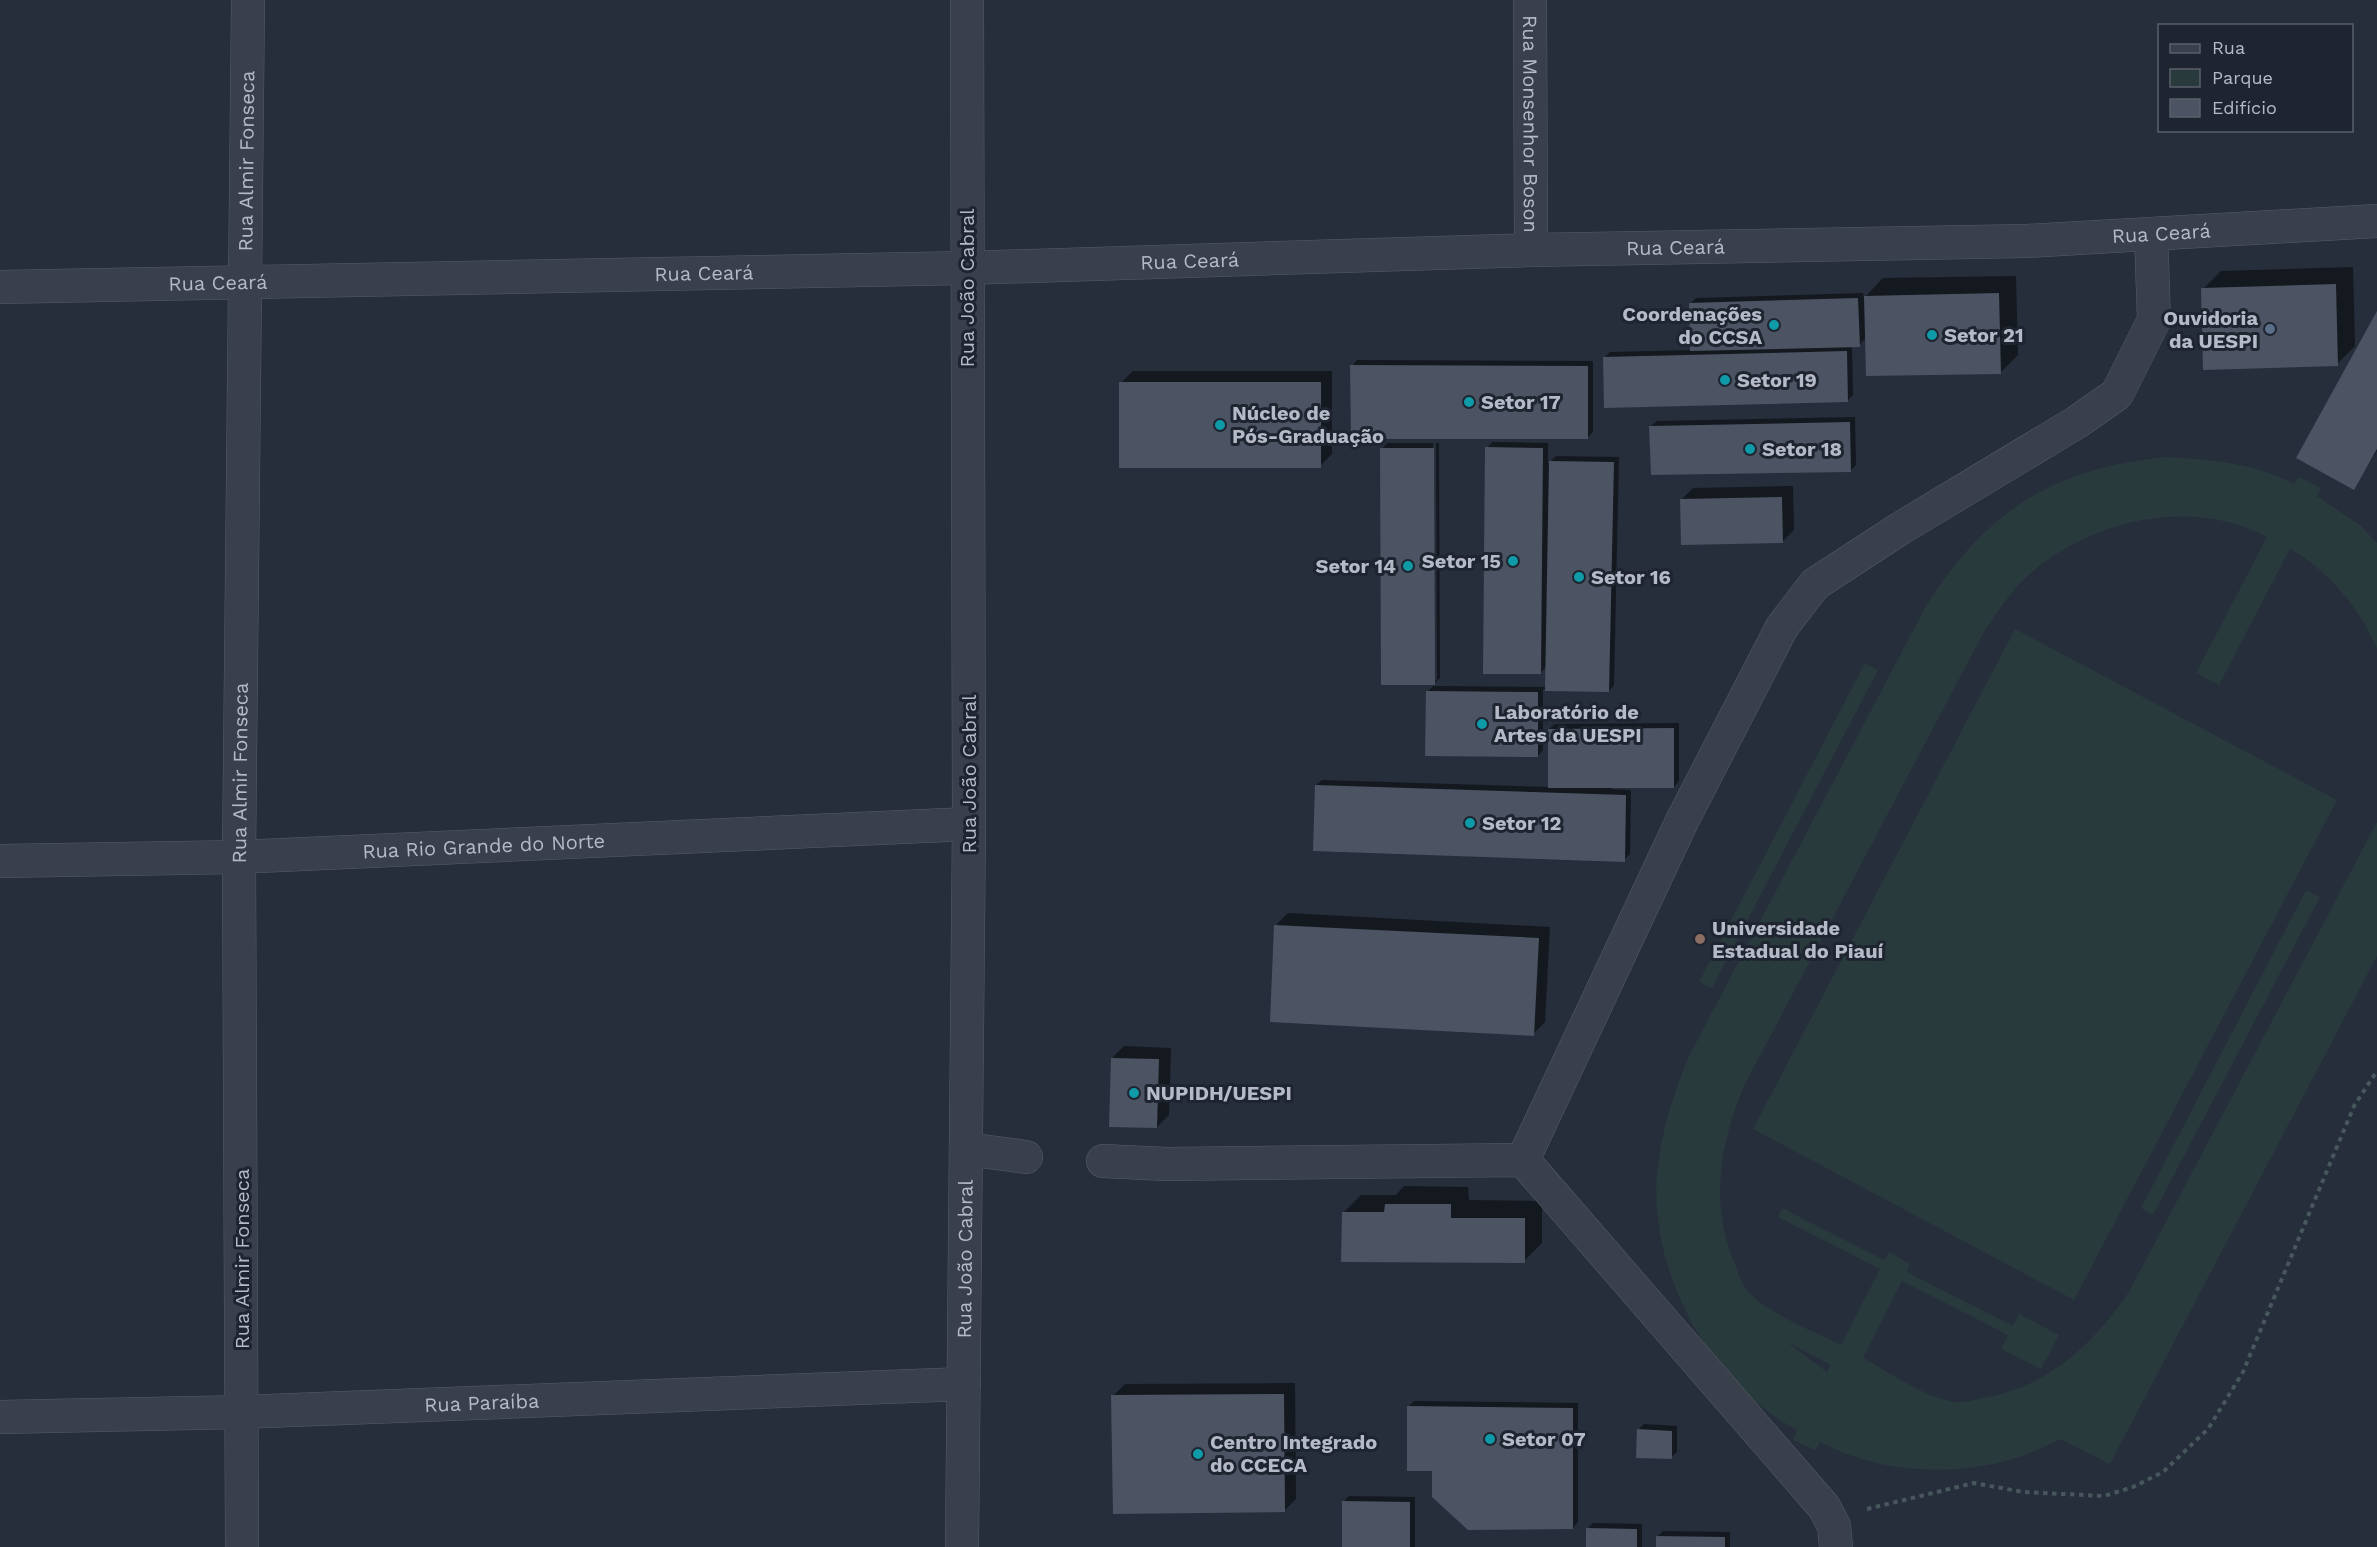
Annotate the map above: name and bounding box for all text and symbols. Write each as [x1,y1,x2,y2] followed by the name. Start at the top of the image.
[1518,15,1543,233] street label: Rua Monsenhor Boson
[2158,24,2353,132] legend
[2212,37,2245,58] text: Rua
[2212,67,2273,88] text: Parque
[233,71,259,252] street label: Rua Almir Fonseca
[2212,97,2277,118] text: Edifício
[955,209,979,367] street label: Rua João Cabral
[2111,218,2211,248] street label: Rua Ceará
[1626,234,1725,260] street label: Rua Ceará
[1140,247,1240,274] street label: Rua Ceará
[654,260,754,286] street label: Rua Ceará
[168,270,268,296] street label: Rua Ceará
[1622,302,1762,349] place label: Coordenações do CCSA
[2163,306,2258,353] place label: Ouvidoria da UESPI
[1767,318,1781,332] marker: Coordenações do CCSA
[2263,322,2277,336] marker: Ouvidoria da UESPI
[1944,323,2024,347] place label: Setor 21
[1925,328,1939,342] marker: Setor 21
[1737,368,1817,392] place label: Setor 19
[1718,373,1732,387] marker: Setor 19
[1481,390,1561,414] place label: Setor 17
[1462,395,1476,409] marker: Setor 17
[1232,401,1384,448] place label: Núcleo de Pós-Graduação
[1213,418,1227,432] marker: Núcleo de Pós-Graduação
[1762,437,1842,461] place label: Setor 18
[1743,442,1757,456] marker: Setor 18
[1422,549,1501,573] place label: Setor 15
[1316,554,1396,578] place label: Setor 14
[1506,554,1520,568] marker: Setor 15
[1401,559,1415,573] marker: Setor 14
[1591,565,1671,589] place label: Setor 16
[1572,570,1586,584] marker: Setor 16
[227,683,253,863] street label: Rua Almir Fonseca
[957,695,981,853] street label: Rua João Cabral
[1494,700,1642,747] place label: Laboratório de Artes da UESPI
[1475,717,1489,731] marker: Laboratório de Artes da UESPI
[1482,811,1562,835] place label: Setor 12
[1463,816,1477,830] marker: Setor 12
[362,828,606,863] street label: Rua Rio Grande do Norte
[1712,916,1884,963] place label: Universidade Estadual do Piauí
[1693,932,1707,946] marker: Universidade Estadual do Piauí
[1146,1081,1292,1105] place label: NUPIDH/UESPI
[1127,1086,1141,1100] marker: NUPIDH/UESPI
[230,1169,254,1349] street label: Rua Almir Fonseca
[952,1179,978,1339] street label: Rua João Cabral
[424,1389,540,1417] street label: Rua Paraíba
[1502,1427,1586,1451] place label: Setor 07
[1210,1430,1377,1477] place label: Centro Integrado do CCECA
[1483,1432,1497,1446] marker: Setor 07
[1191,1447,1205,1461] marker: Centro Integrado do CCECA

